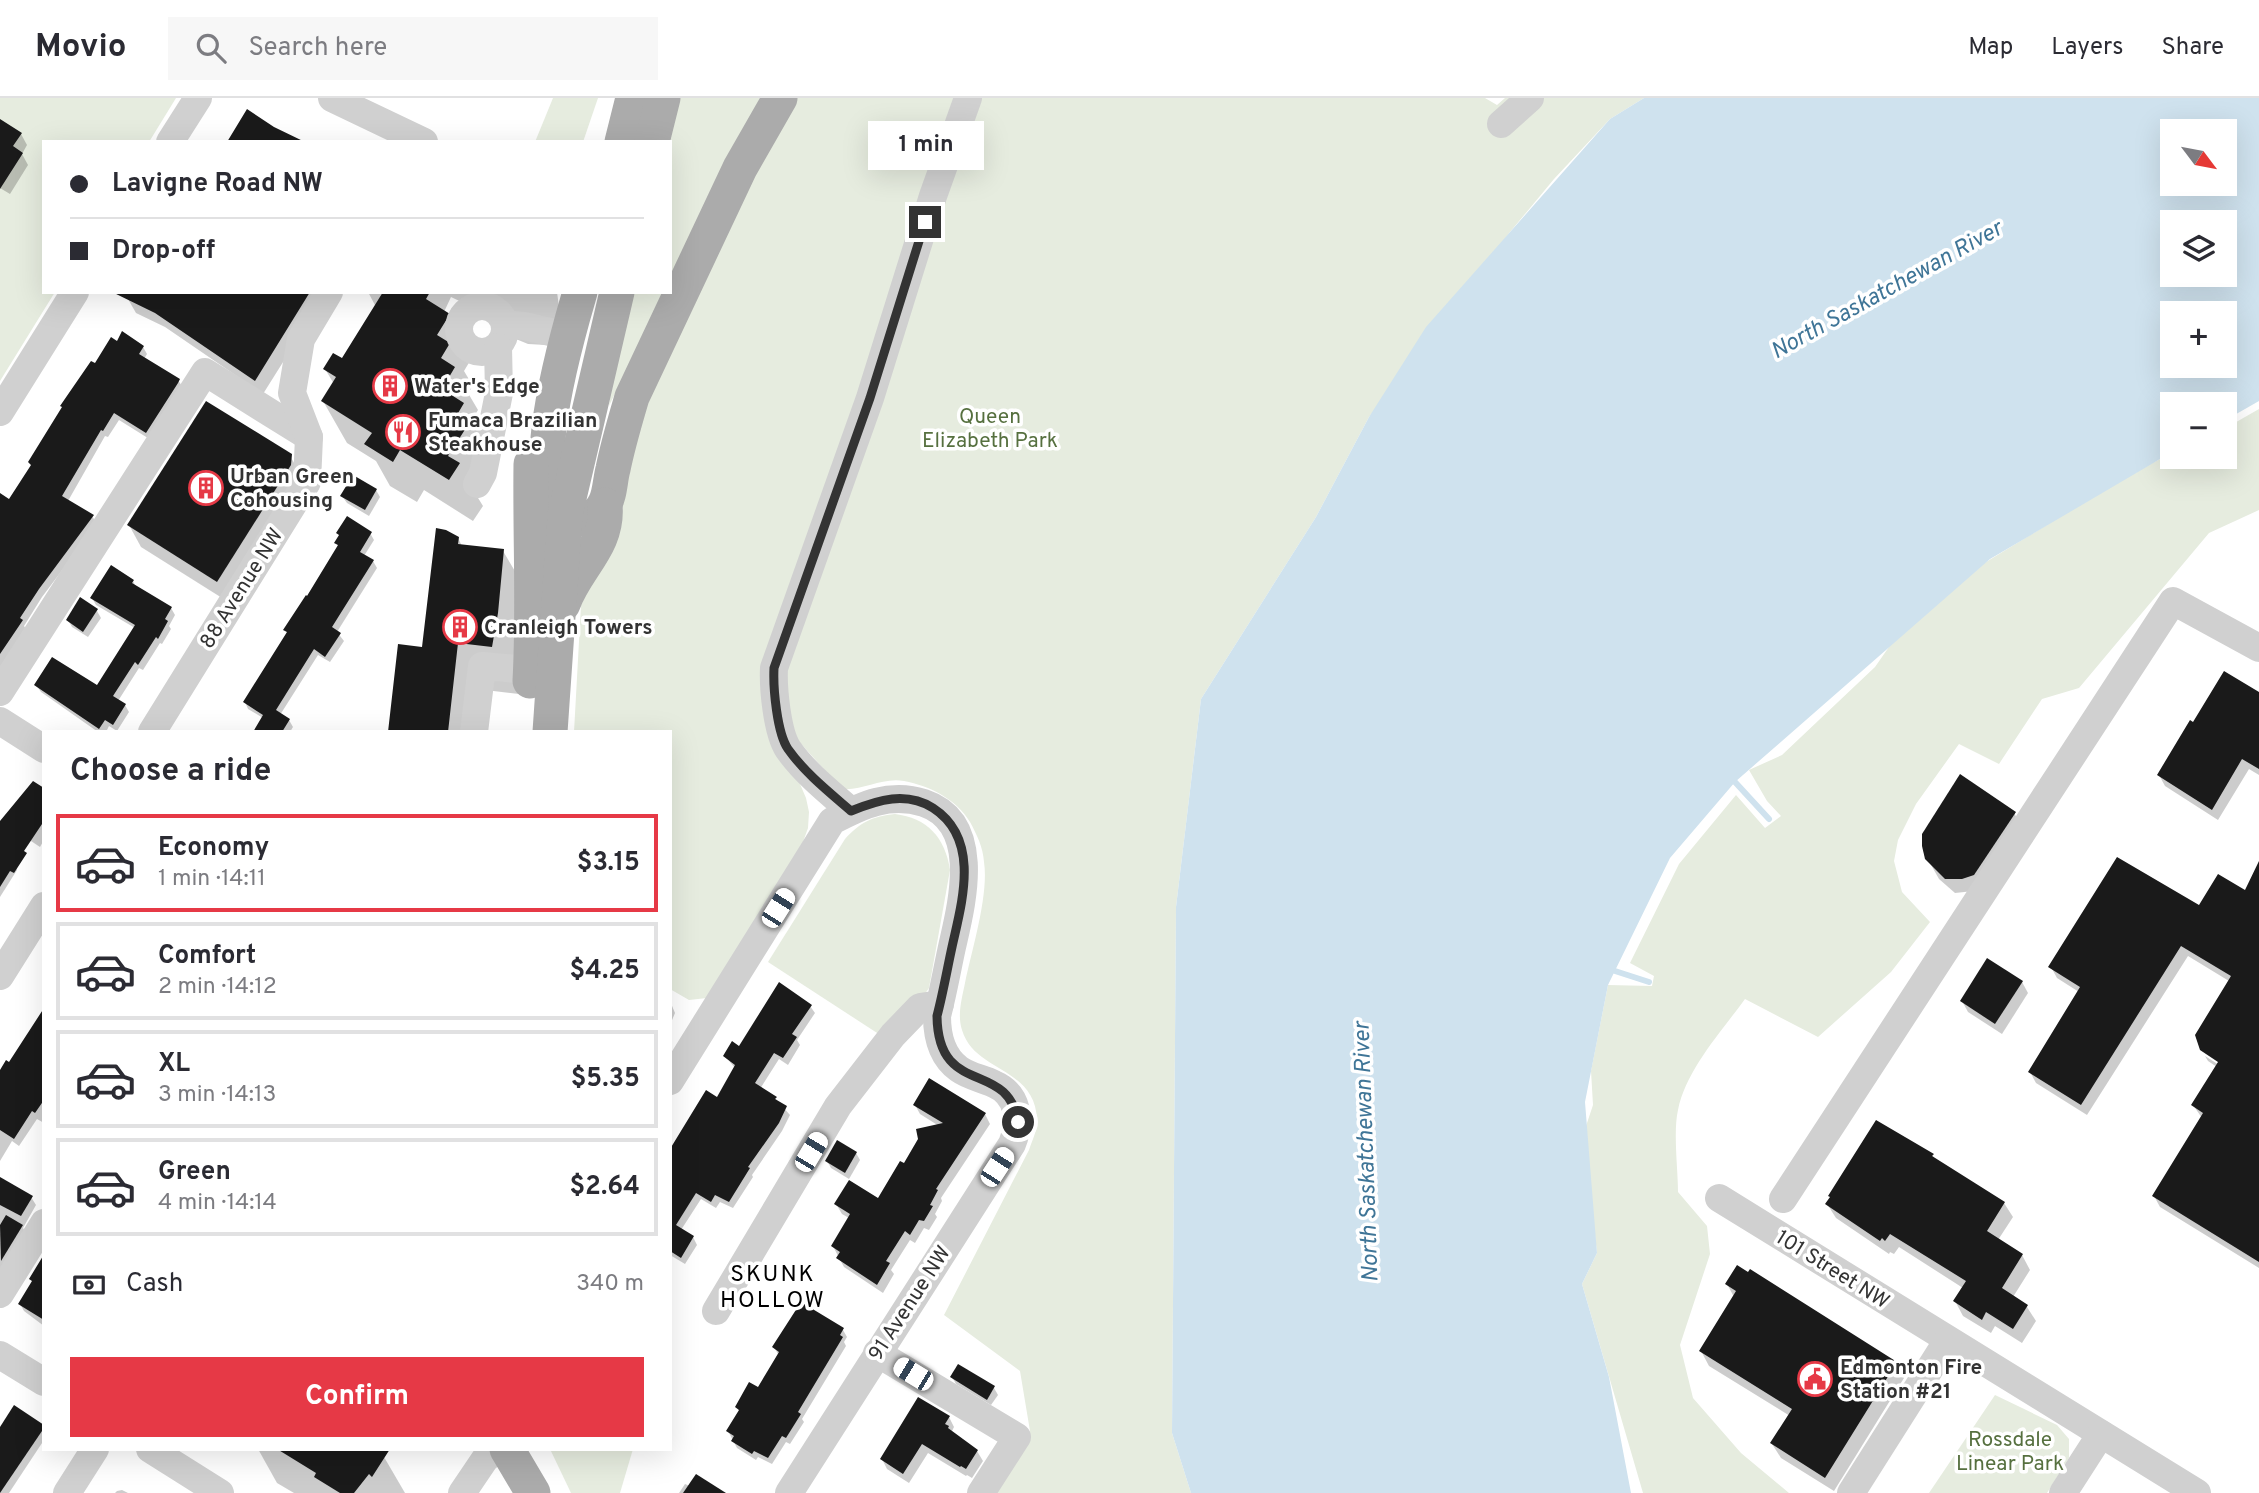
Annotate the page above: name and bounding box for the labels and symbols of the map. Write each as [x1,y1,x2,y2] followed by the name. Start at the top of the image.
[2160,119,2236,196] north arrow
[867,121,983,170] callout: 1 min
[909,206,941,238] route end
[1766,214,2010,367] water label: North Saskatchewan River
[371,367,409,405] building icon: Water's Edge
[414,374,540,401] place label: Water's Edge
[922,404,1058,455] park label: Queen Elizabeth Park
[428,408,597,459] place label: Fumaca Brazilian Steakhouse
[384,413,422,451] restaurant icon: Fumaca Brazilian Steakhouse
[230,464,354,515] place label: Urban Green Cohousing
[187,469,225,507] building icon: Urban Green Cohousing
[194,523,290,654] street label: 88 Avenue NW
[441,608,479,646] building icon: Cranleigh Towers
[484,615,653,642] place label: Cranleigh Towers
[758,885,799,931] car
[1348,1019,1387,1283] water label: North Saskatchewan River
[1002,1106,1034,1138] route start
[792,1129,831,1175] car
[977,1144,1018,1190] car
[1770,1225,1894,1316] street label: 101 Street NW
[863,1241,958,1366] street label: 91 Avenue NW
[720,1261,826,1316] district label: SKUNK HOLLOW
[890,1354,937,1394] car
[1840,1355,1982,1406] place label: Edmonton Fire Station #21
[1796,1360,1834,1398] public building icon: Edmonton Fire Station #21
[1956,1427,2064,1478] park label: Rossdale Linear Park

